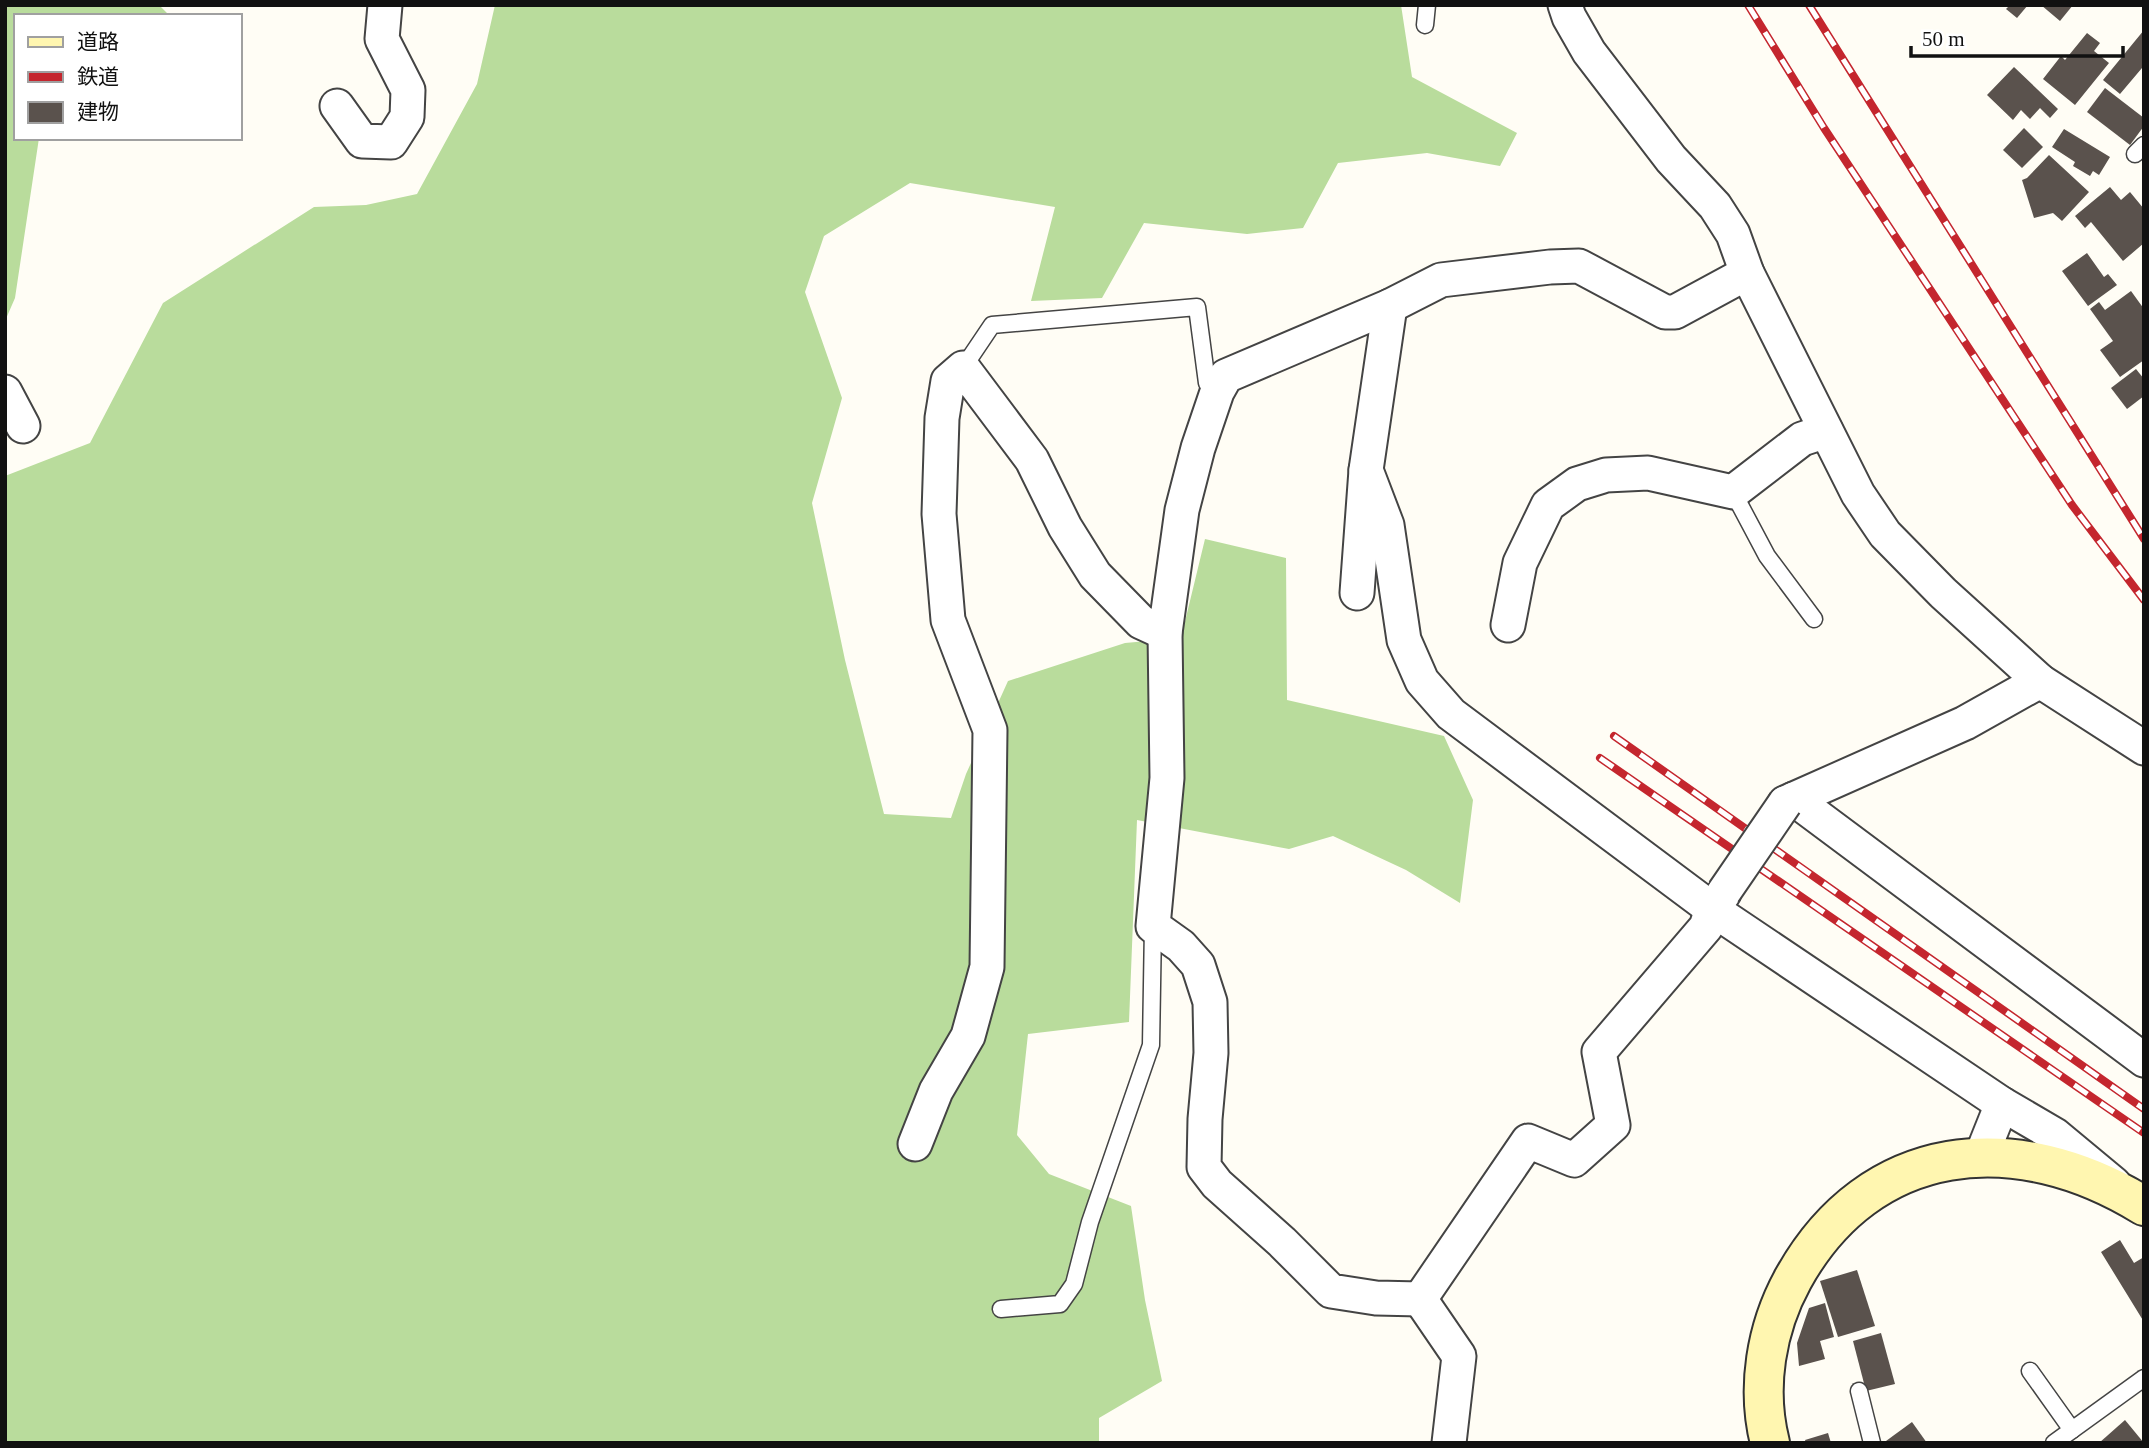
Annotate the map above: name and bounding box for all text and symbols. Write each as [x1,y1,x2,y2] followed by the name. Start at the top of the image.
[14,14,242,140] legend
[1911,14,2123,58] scale bar
[1922,27,1965,51] text: 50 m
[77,30,119,54] text: 道路
[77,65,119,89] text: 鉄道
[77,100,119,124] text: 建物

